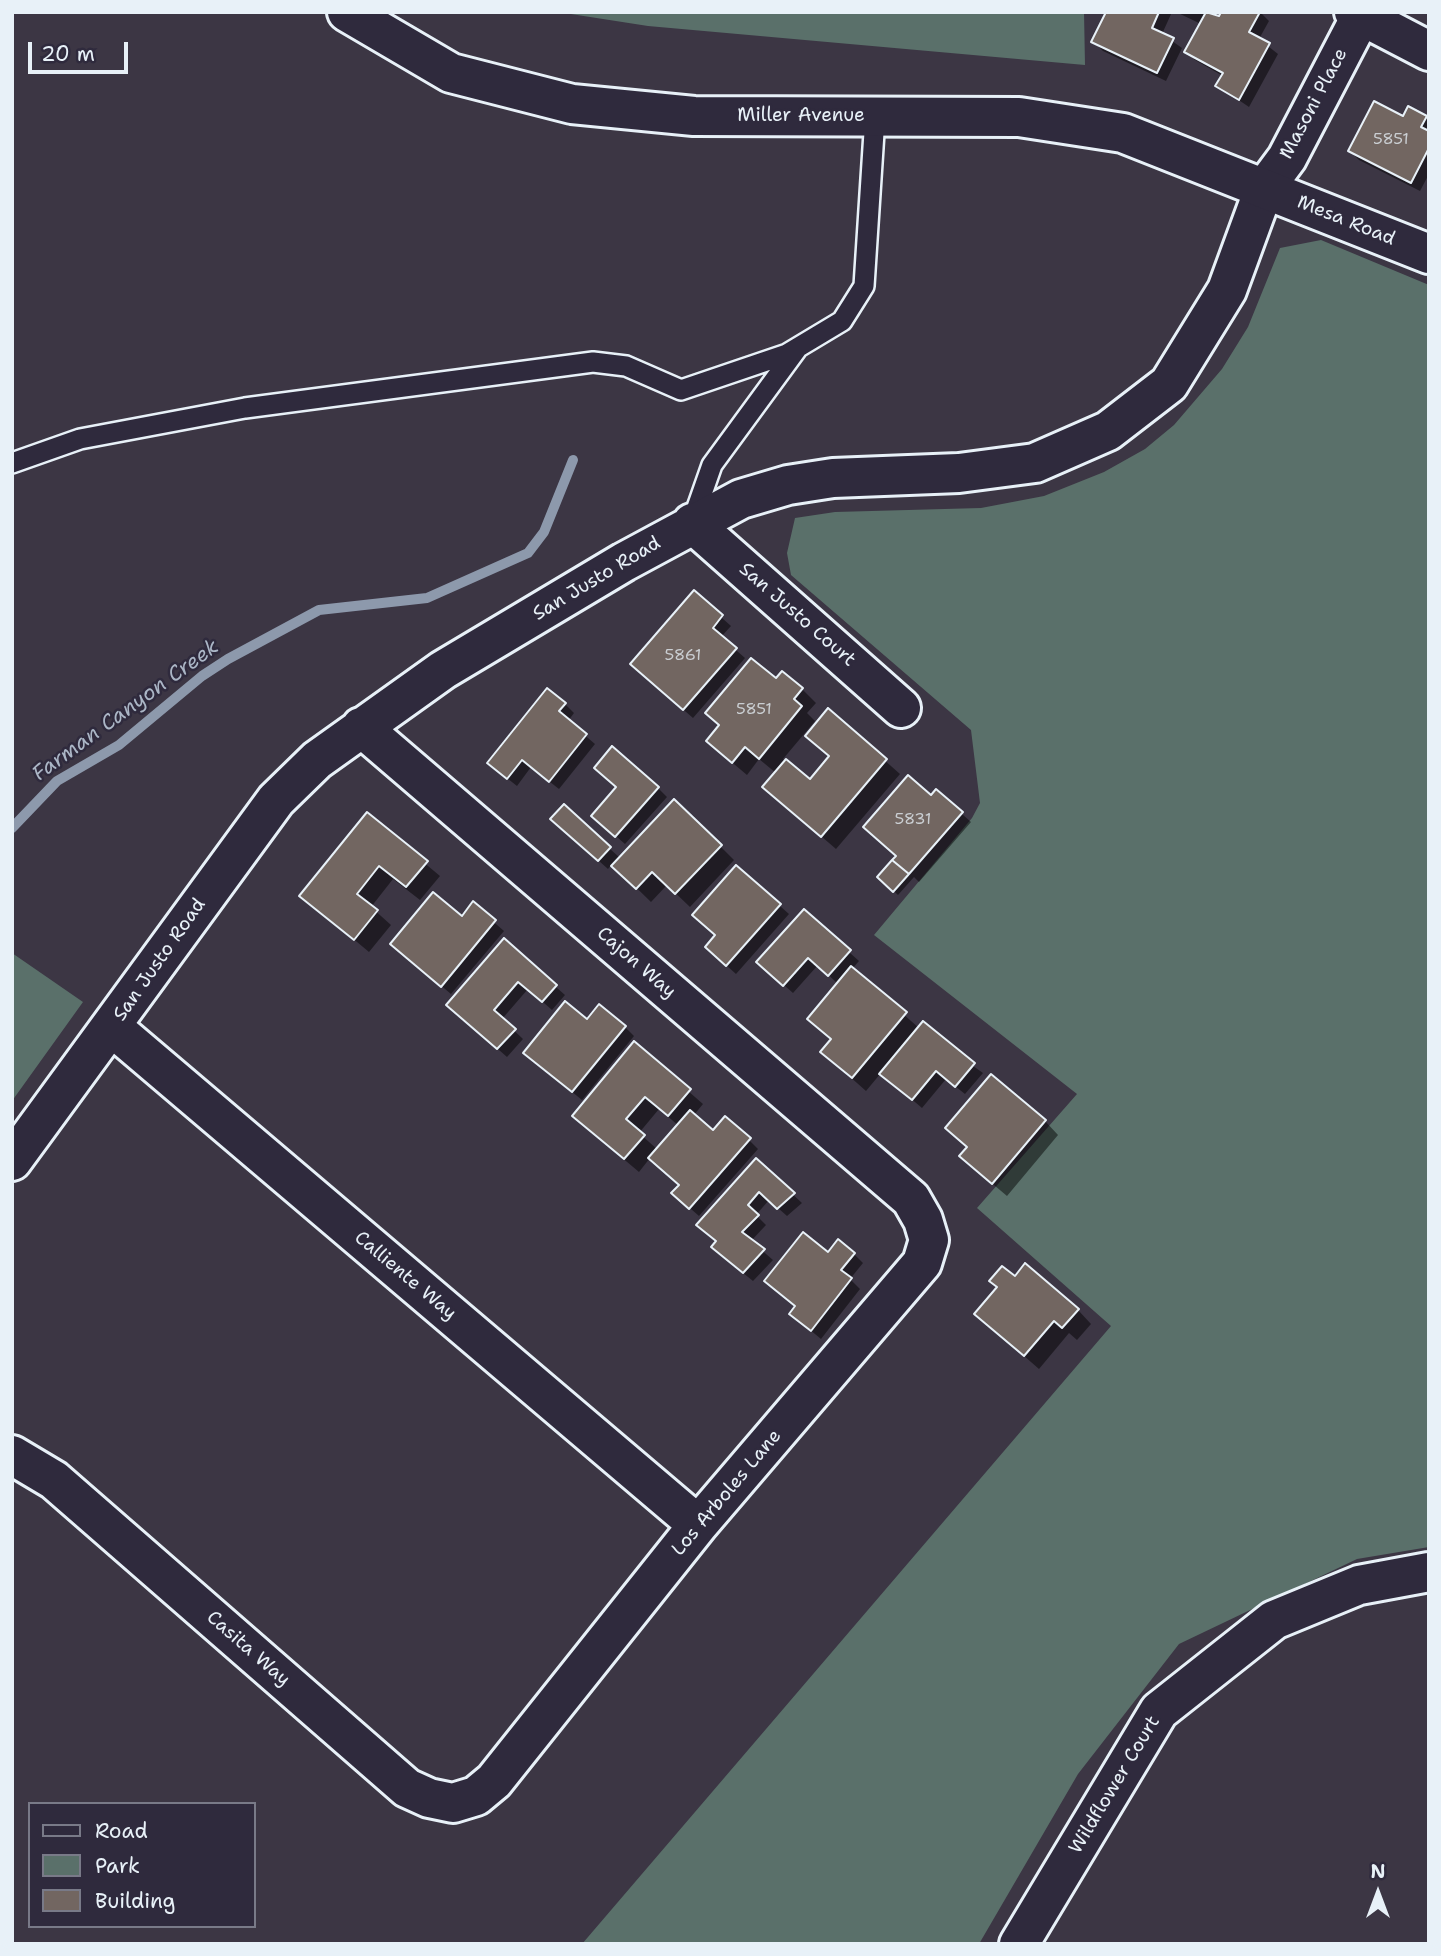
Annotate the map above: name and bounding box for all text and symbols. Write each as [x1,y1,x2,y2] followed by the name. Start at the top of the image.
[32,28,131,72] scale bar
[41,40,95,68] text: 20 m
[1275,45,1353,163] street label: Masoni Place
[737,105,865,127] street label: Miller Avenue
[1373,130,1409,150] house number: 5851
[1294,191,1398,251] street label: Mesa Road
[529,532,665,626] street label: San Justo Road
[734,558,860,672] street label: San Justo Court
[28,635,224,787] water label: Farman Canyon Creek
[665,646,701,666] house number: 5861
[736,700,772,720] house number: 5851
[895,810,931,830] house number: 5831
[109,894,211,1026] street label: San Justo Road
[592,922,680,1004] street label: Cajon Way
[349,1227,461,1325] street label: Calliente Way
[667,1425,787,1561] street label: Los Arboles Lane
[202,1606,294,1692] street label: Casita Way
[1065,1712,1165,1858] street label: Wildflower Court
[28,1802,256,1928] legend
[95,1817,148,1845] text: Road
[95,1852,140,1880] text: Park
[1343,1858,1413,1928] north arrow
[1370,1859,1386,1884] text: N
[95,1887,175,1915] text: Building

